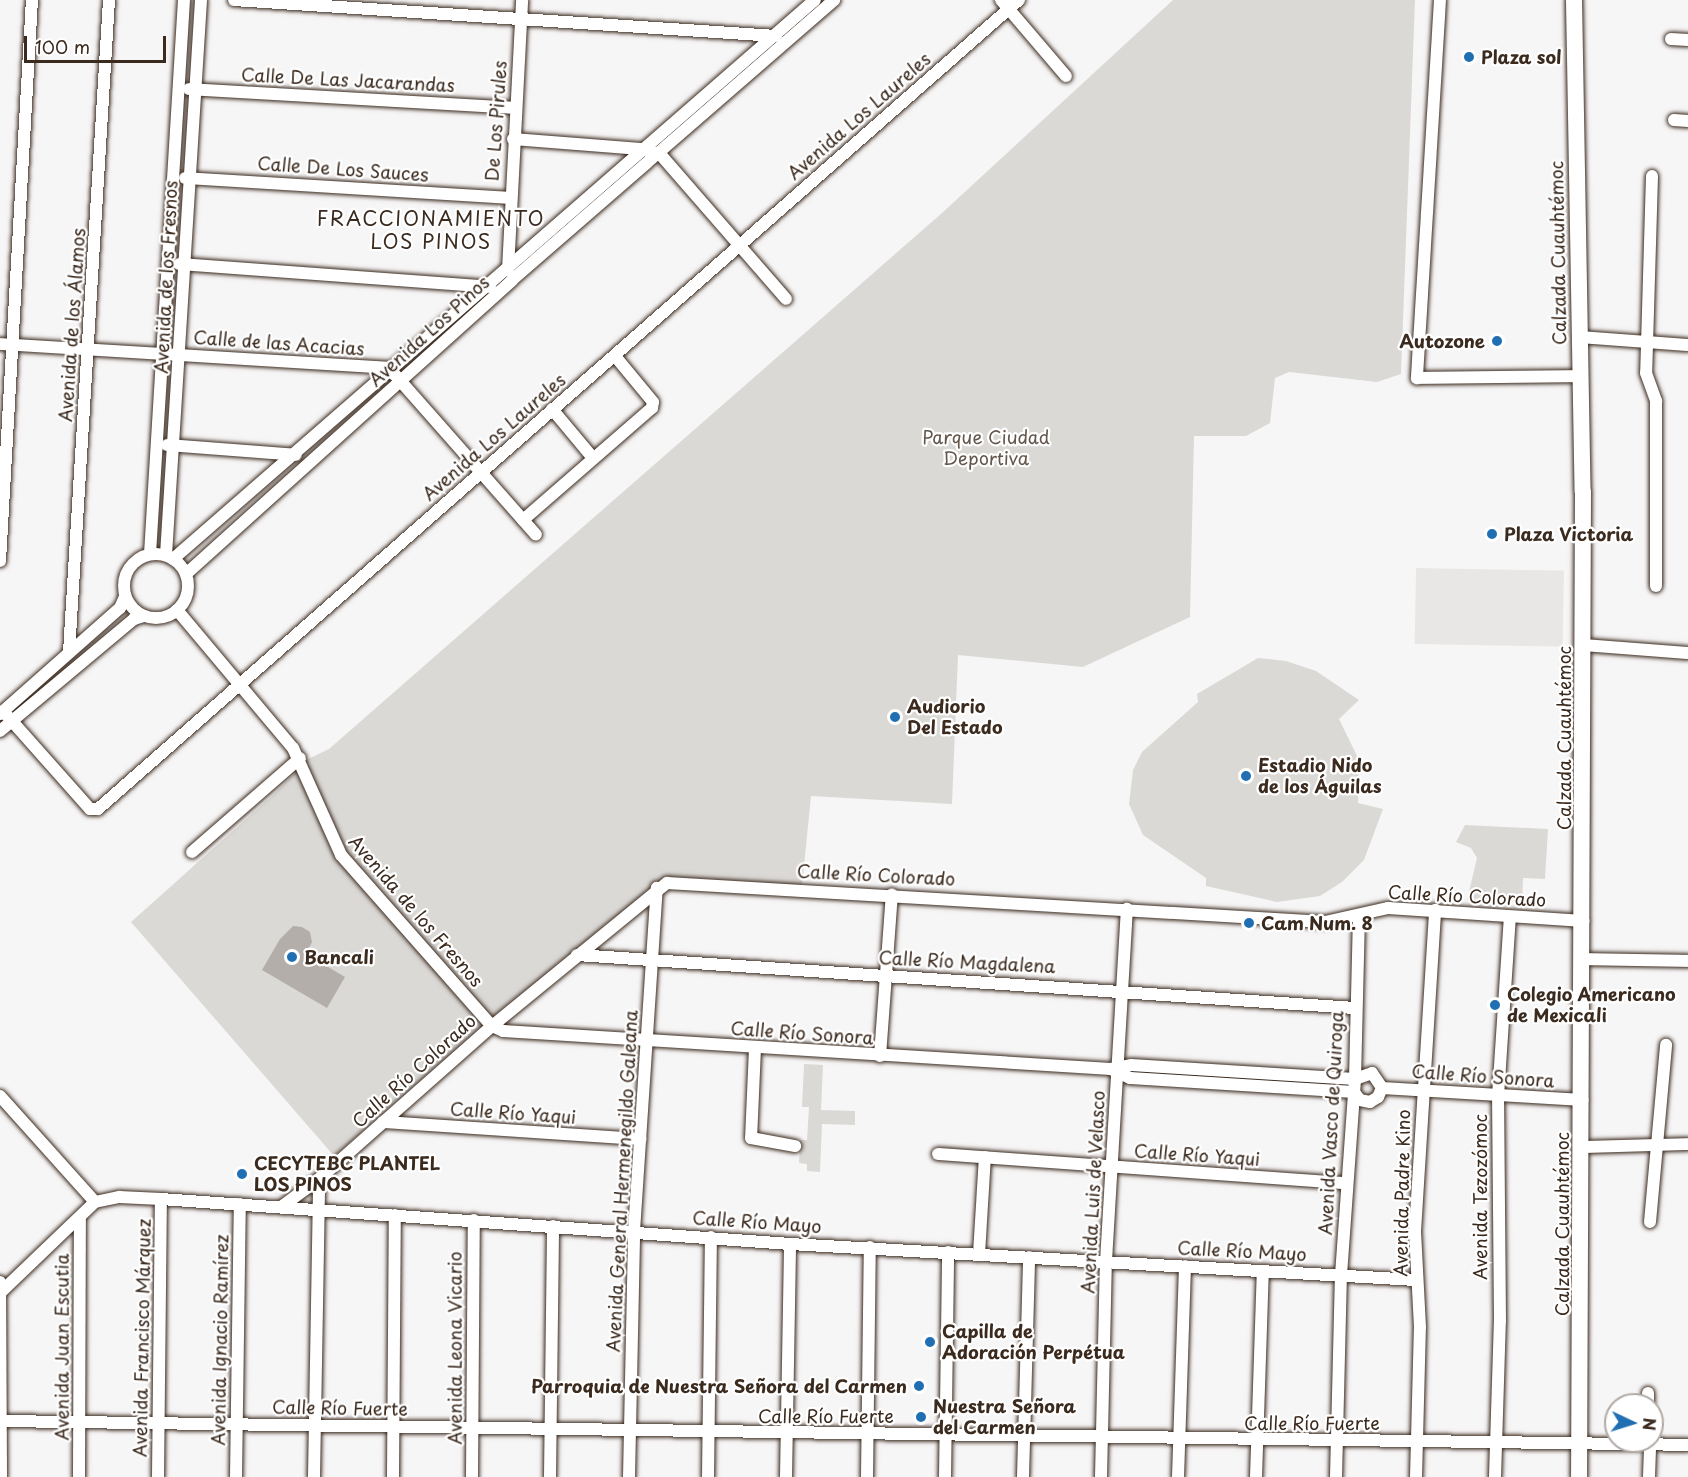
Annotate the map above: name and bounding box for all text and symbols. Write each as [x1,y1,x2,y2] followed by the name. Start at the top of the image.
[27,24,170,62] scale bar
[35,33,90,60] text: 100 m
[1481,46,1563,68] place label: Plaza sol
[784,48,934,184] street label: Avenida Los Laureles
[1462,50,1476,64] marker: Plaza sol
[481,59,511,183] street label: De Los Pirules
[240,64,456,96] street label: Calle De Las Jacarandas
[256,152,430,186] street label: Calle De Los Sauces
[1546,161,1570,345] street label: Calzada Cuauhtémoc
[150,180,182,374] street label: Avenida de los Fresnos
[318,206,544,253] district label: FRACCIONAMIENTO LOS PINOS
[54,227,90,423] street label: Avenida de los Álamos
[364,271,494,391] street label: Avenida Los Pinos
[191,326,367,360] street label: Calle de las Acacias
[1399,330,1485,352] place label: Autozone
[1490,334,1504,348] marker: Autozone
[419,369,569,505] street label: Avenida Los Laureles
[922,427,1050,470] park label: Parque Ciudad Deportiva
[1504,523,1635,545] place label: Plaza Victoria
[1485,527,1499,541] marker: Plaza Victoria
[1553,646,1575,830] street label: Calzada Cuauhtémoc
[907,696,1004,738] place label: Audiorio Del Estado
[888,710,902,724] marker: Audiorio Del Estado
[1258,755,1382,798] place label: Estadio Nido de los Águilas
[1239,769,1253,783] marker: Estadio Nido de los Águilas
[344,831,488,991] street label: Avenida de los Fresnos
[795,860,957,890] street label: Calle Río Colorado
[1386,881,1548,911] street label: Calle Río Colorado
[1261,912,1373,934] place label: Cam Num. 8
[1242,916,1256,930] marker: Cam Num. 8
[304,946,374,968] place label: Bancali
[877,947,1057,977] street label: Calle Río Magdalena
[285,950,299,964] marker: Bancali
[1507,984,1677,1026] place label: Colegio Americano de Mexicali
[1488,998,1502,1012] marker: Colegio Americano de Mexicali
[602,1007,642,1355] street label: Avenida General Hermenegildo Galeana
[347,1009,481,1133] street label: Calle Río Colorado
[1314,1010,1348,1236] street label: Avenida Vasco de Quiroga
[729,1017,875,1049] street label: Calle Río Sonora
[1410,1060,1556,1092] street label: Calle Río Sonora
[1077,1090,1109,1294] street label: Avenida Luis de Velasco
[448,1098,578,1128] street label: Calle Río Yaqui
[1390,1110,1414,1276] street label: Avenida Padre Kino
[1469,1114,1491,1280] street label: Avenida Tezozómoc
[1551,1132,1573,1316] street label: Calzada Cuauhtémoc
[1132,1140,1262,1170] street label: Calle Río Yaqui
[254,1153,443,1196] place label: CECYTEBC PLANTEL LOS PINOS
[235,1167,249,1181] marker: CECYTEBC PLANTEL LOS PINOS
[690,1207,824,1237] street label: Calle Río Mayo
[129,1219,155,1457] street label: Avenida Francisco Márquez
[207,1234,233,1446] street label: Avenida Ignacio Ramírez
[1175,1237,1309,1265] street label: Calle Río Mayo
[444,1252,466,1444] street label: Avenida Leona Vicario
[51,1254,73,1440] street label: Avenida Juan Escutia
[942,1321,1124,1364] place label: Capilla de Adoración Perpétua
[923,1335,937,1349] marker: Capilla de Adoración Perpétua
[529,1375,907,1397] place label: Parroquia de Nuestra Señora del Carmen
[912,1379,926,1393] marker: Parroquia de Nuestra Señora del Carmen
[1604,1393,1664,1453] north arrow
[270,1396,410,1420] street label: Calle Río Fuerte
[933,1396,1077,1438] place label: Nuestra Señora del Carmen
[757,1405,895,1427] street label: Calle Río Fuerte
[914,1410,928,1424] marker: Nuestra Señora del Carmen
[1243,1412,1381,1434] street label: Calle Río Fuerte
[1638,1417,1662,1431] text: N

